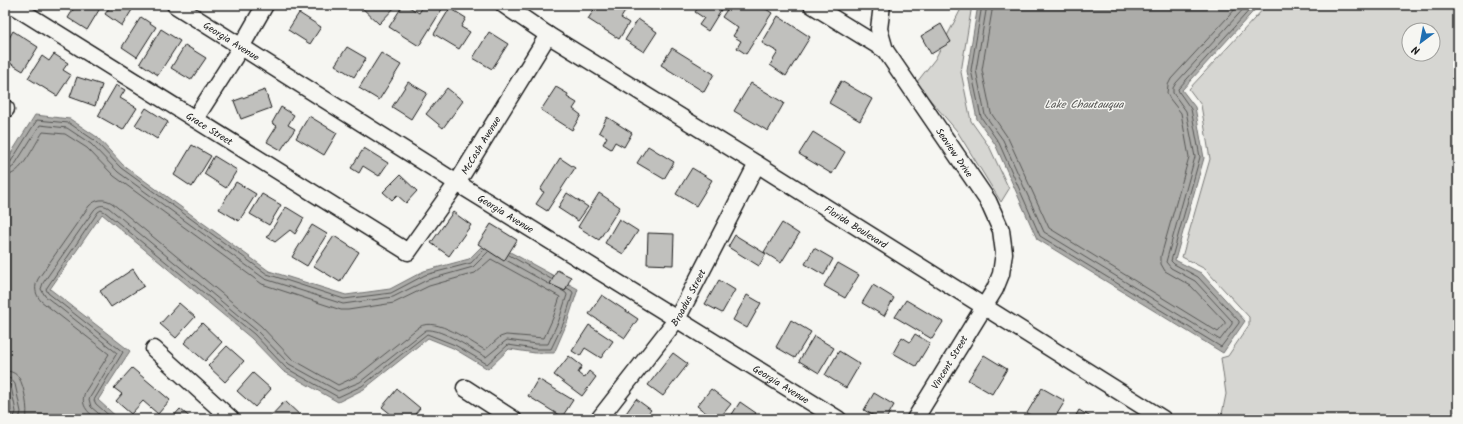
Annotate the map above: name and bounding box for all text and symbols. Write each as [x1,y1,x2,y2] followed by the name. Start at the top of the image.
[200,18,263,66] street label: Georgia Avenue
[1401,22,1441,62] north arrow
[1408,40,1424,59] text: N
[1045,96,1124,114] water label: Lake Chautauqua
[183,108,236,150] street label: Grace Street
[457,113,506,178] street label: McCosh Avenue
[931,125,977,182] street label: Seaview Drive
[474,191,537,238] street label: Georgia Avenue
[821,201,891,253] street label: Florida Boulevard
[667,266,710,330] street label: Broadus Street
[927,332,972,393] street label: Vincent Street
[749,361,813,409] street label: Georgia Avenue

